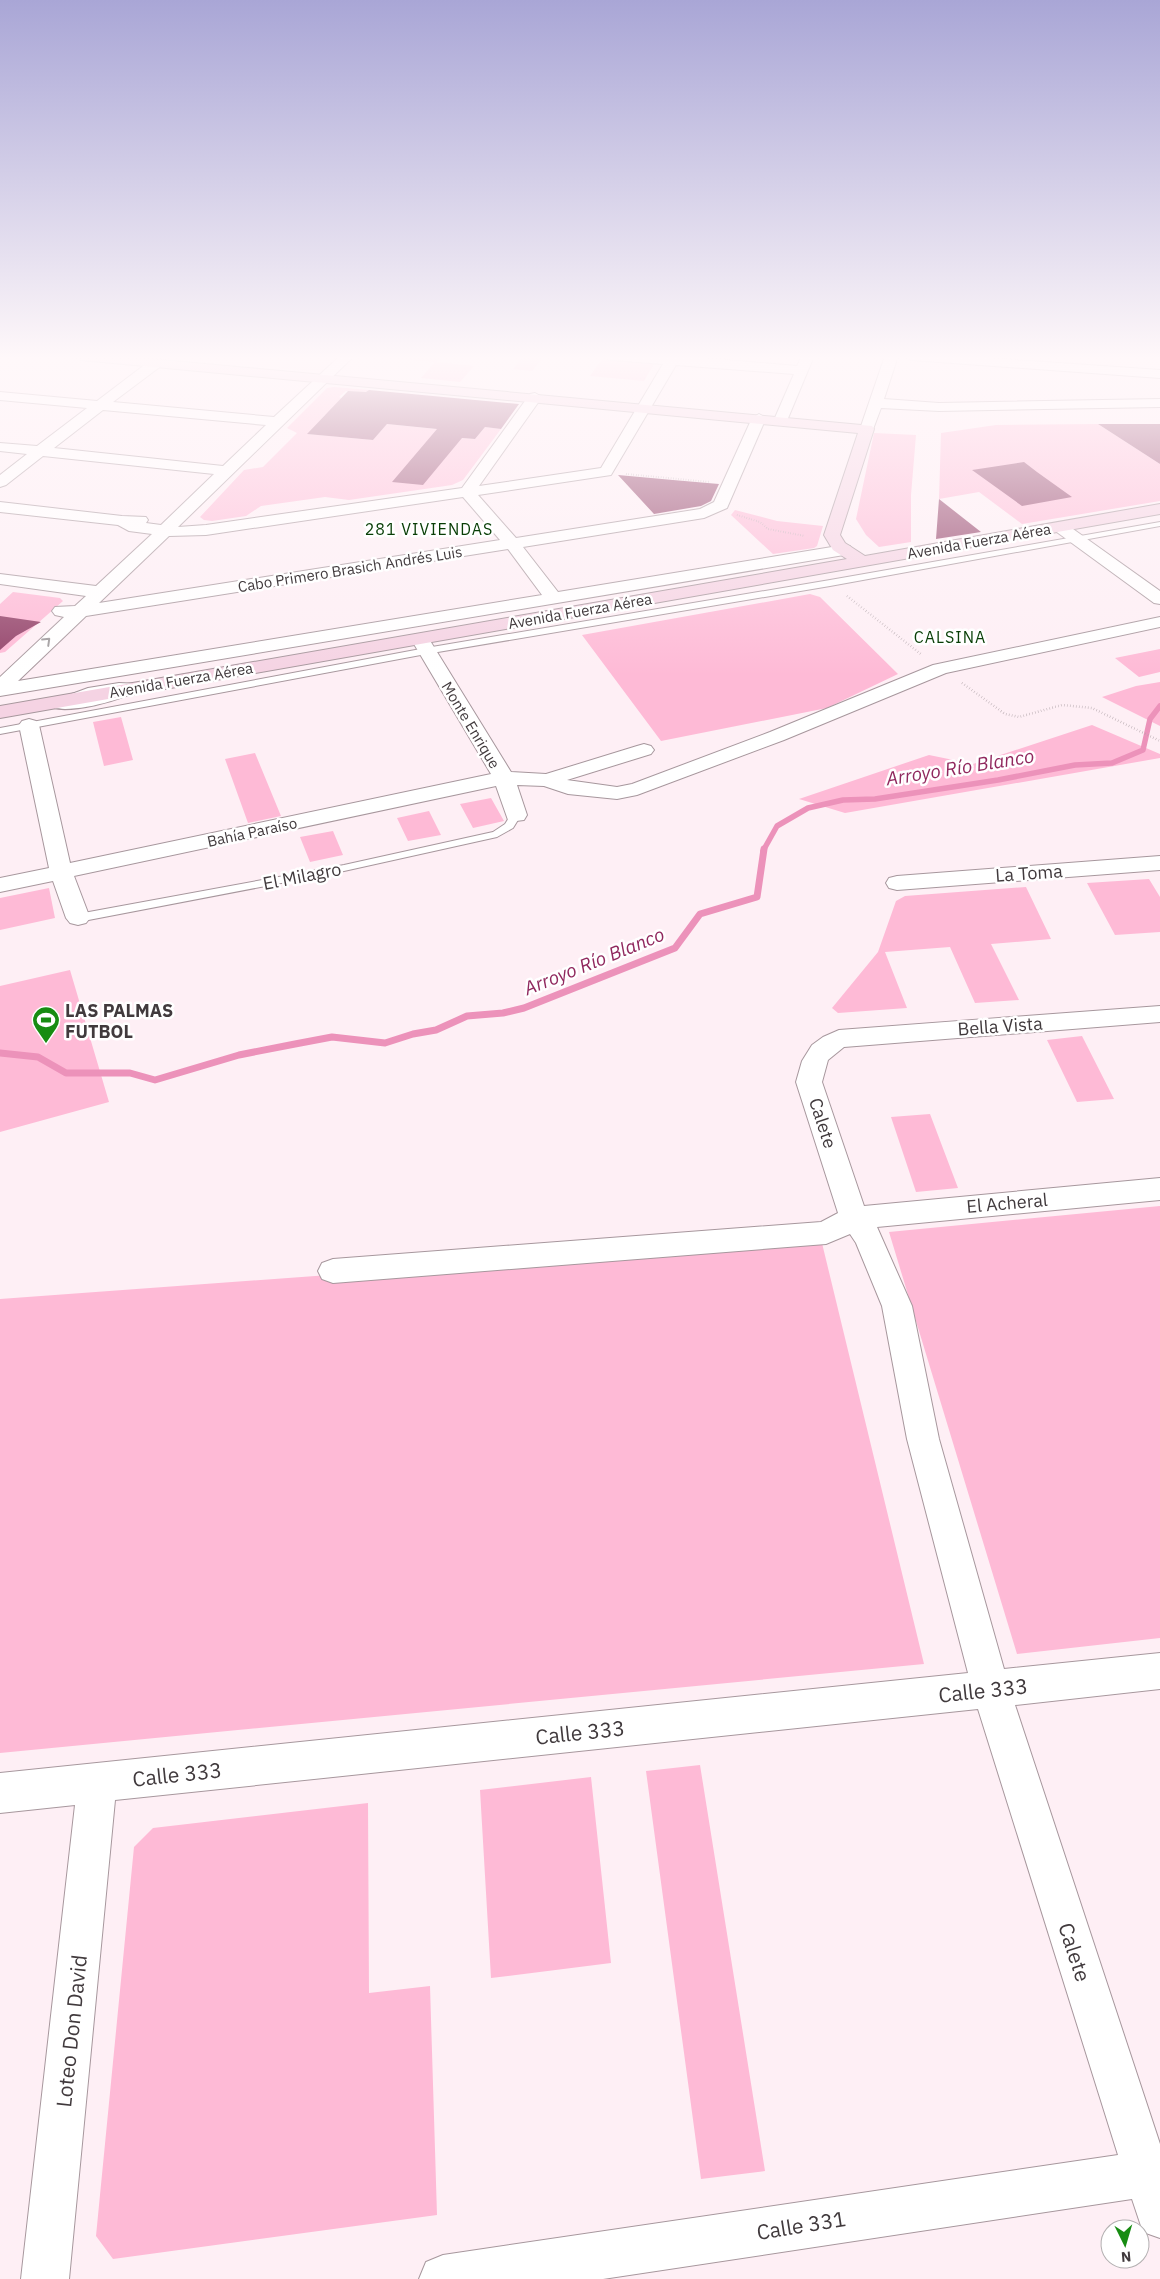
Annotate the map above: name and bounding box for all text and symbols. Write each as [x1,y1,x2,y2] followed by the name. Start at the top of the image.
[365,519,493,539] district label: 281 VIVIENDAS
[906,519,1052,563] street label: Avenida Fuerza Aérea
[236,542,464,596] street label: Cabo Primero Brasich Andrés Luis
[507,589,653,633] street label: Avenida Fuerza Aérea
[914,627,986,647] district label: CALSINA
[42,638,51,647] one-way arrow
[108,658,254,702] street label: Avenida Fuerza Aérea
[438,678,504,772] street label: Monte Enrique
[883,743,1036,791] water label: Arroyo Río Blanco
[205,813,299,851] street label: Bahía Paraíso
[261,857,343,895] street label: El Milagro
[995,859,1064,887] street label: La Toma
[519,922,668,1001] water label: Arroyo Río Blanco
[65,999,173,1043] place label: LAS PALMAS FUTBOL
[31,1005,61,1044] sports icon: LAS PALMAS FUTBOL
[957,1012,1044,1040] street label: Bella Vista
[804,1095,842,1151] street label: Calete
[965,1188,1049,1218] street label: El Acheral
[937,1671,1029,1709] street label: Calle 333
[534,1713,626,1751] street label: Calle 333
[131,1755,223,1793] street label: Calle 333
[1052,1919,1098,1985] street label: Calete
[49,1953,93,2109] street label: Loteo Don David
[754,2204,848,2246] street label: Calle 331
[1100,2219,1150,2269] north arrow
[1120,2248,1132,2266] text: N

